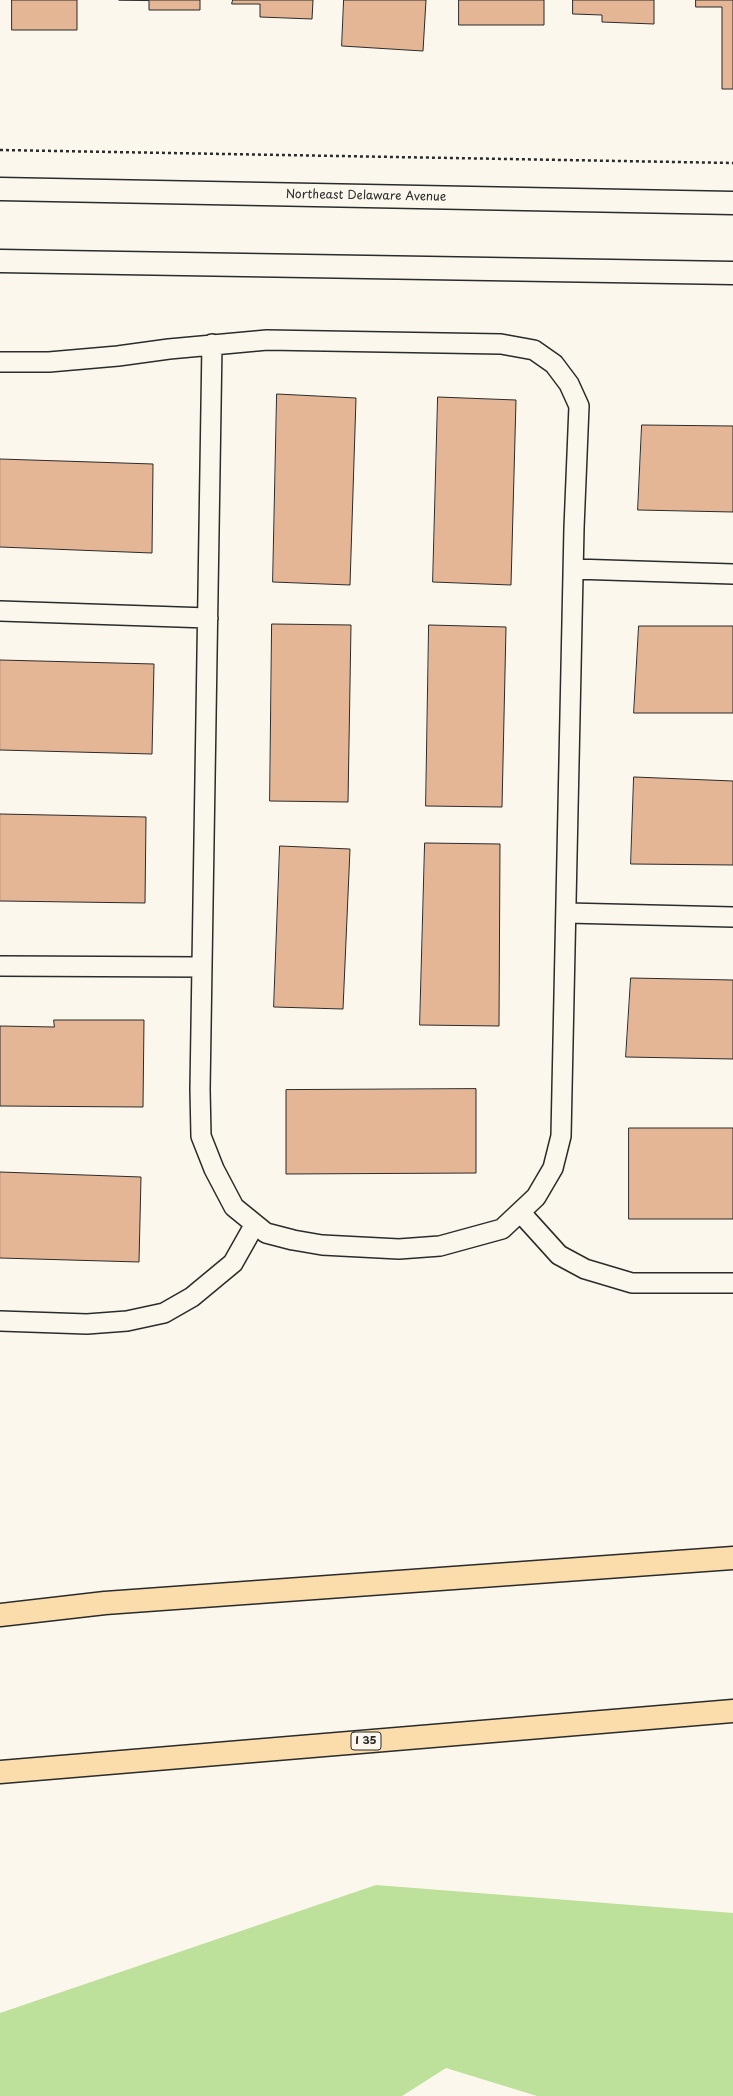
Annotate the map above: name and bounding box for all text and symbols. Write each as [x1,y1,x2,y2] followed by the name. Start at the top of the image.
[286,187,446,205] street label: Northeast Delaware Avenue
[351,1732,381,1750] road number: I 35

